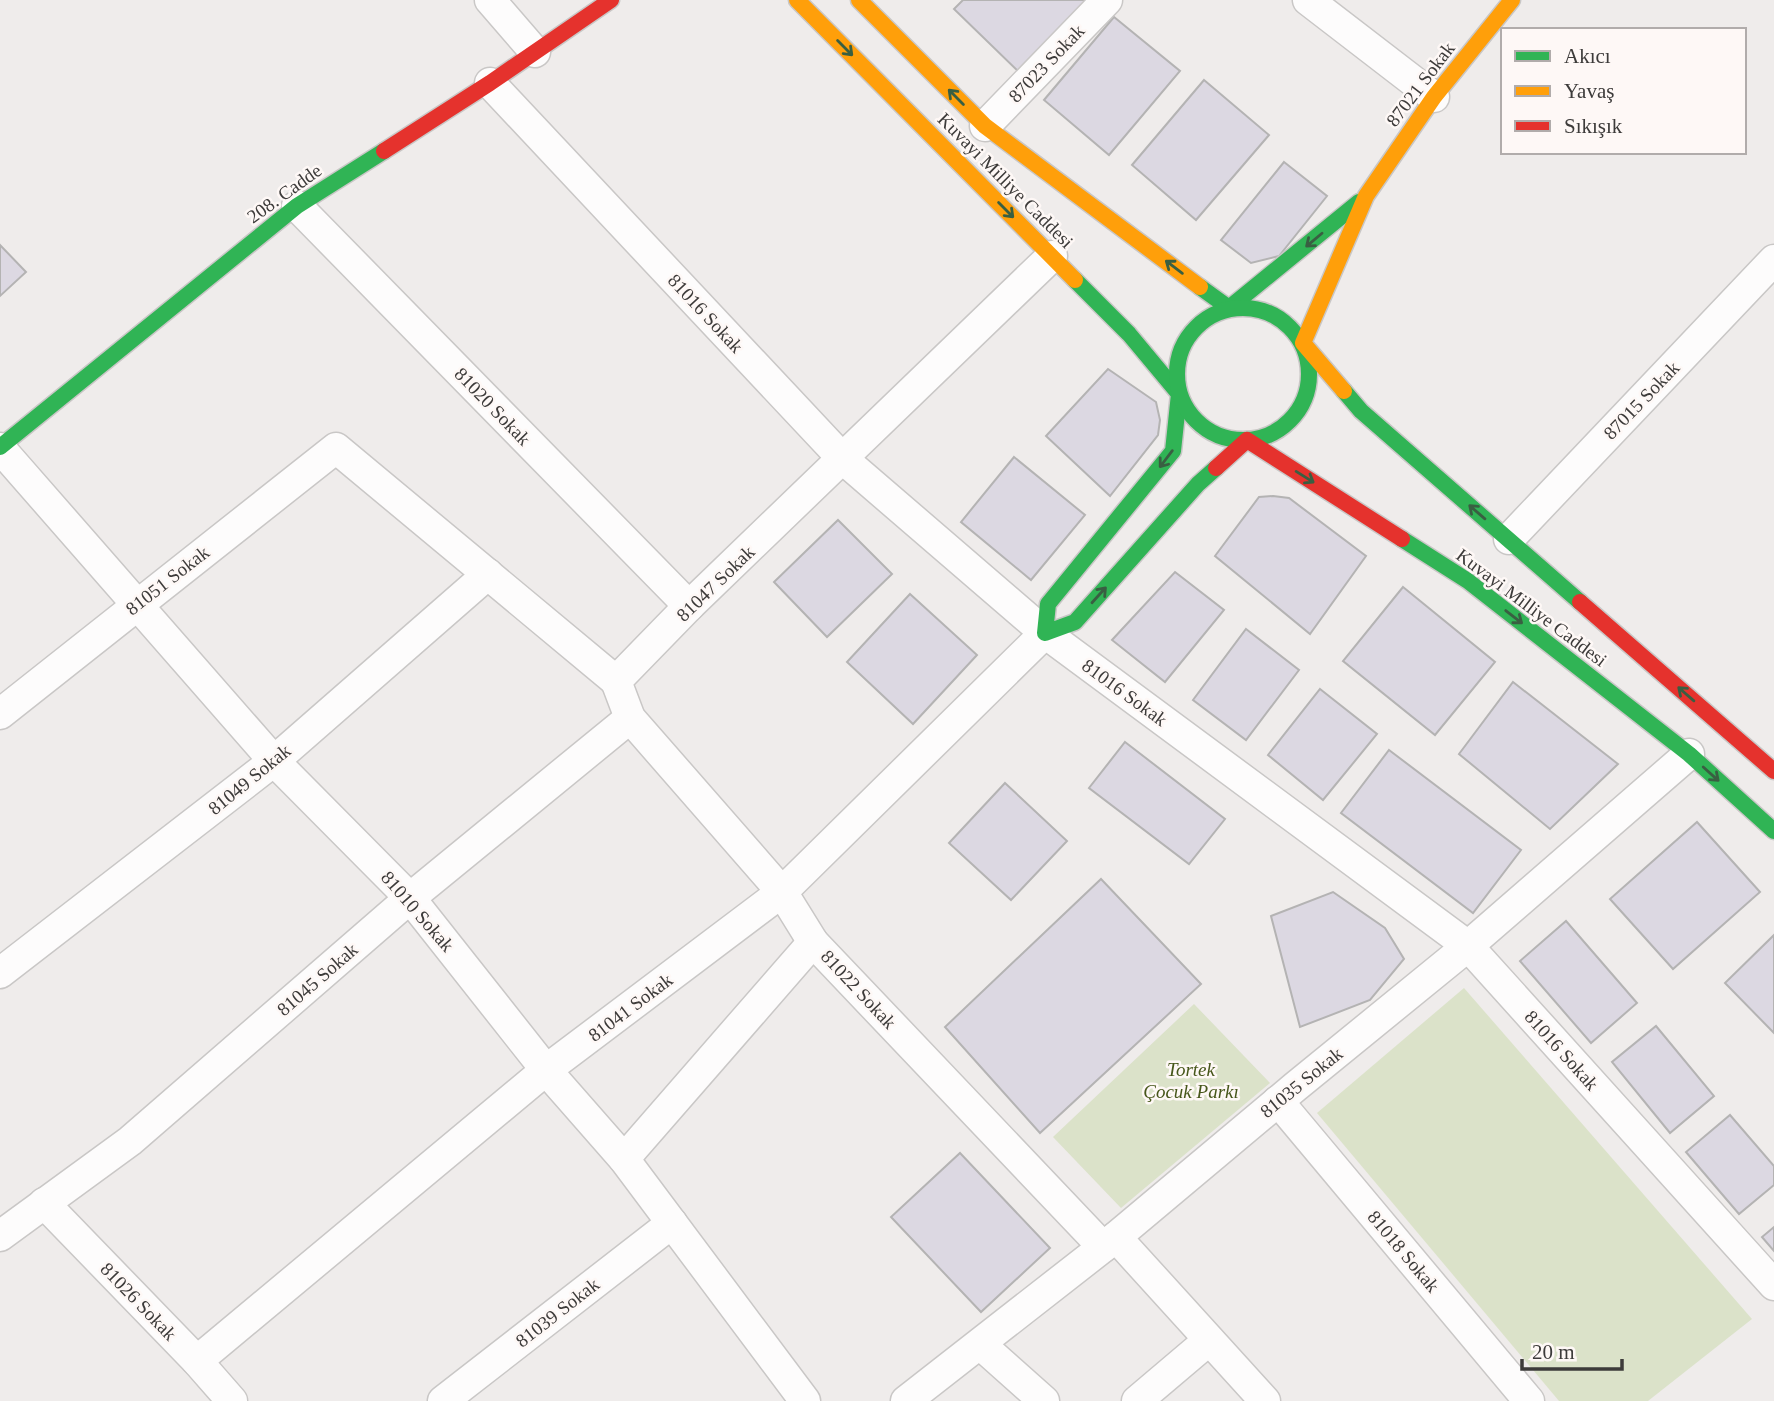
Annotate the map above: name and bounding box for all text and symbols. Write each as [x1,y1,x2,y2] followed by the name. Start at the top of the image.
[1004,20,1089,107] street label: 87023 Sokak
[1501,28,1746,154] legend
[1382,38,1459,130] street label: 87021 Sokak
[837,40,854,57] one-way arrow
[1564,44,1611,68] text: Akıcı
[1564,79,1614,103] text: Yavaş
[948,89,965,106] one-way arrow
[934,108,1078,252] street label: Kuvayi Milliye Caddesi
[1564,114,1623,138] text: Sıkışık
[243,159,325,227] street label: 208. Cadde
[997,201,1014,218] one-way arrow
[1305,232,1323,248] one-way arrow
[1165,260,1184,275] one-way arrow
[664,270,748,357] street label: 81016 Sokak
[1599,357,1684,444] street label: 87015 Sokak
[450,363,535,450] street label: 81020 Sokak
[1158,449,1173,468] one-way arrow
[1294,470,1314,484] one-way arrow
[1469,504,1487,520] one-way arrow
[122,541,213,619] street label: 81051 Sokak
[672,541,759,626] street label: 81047 Sokak
[1452,544,1611,671] street label: Kuvayi Milliye Caddesi
[1091,587,1108,604] one-way arrow
[1504,609,1523,624] one-way arrow
[1078,655,1172,731] street label: 81016 Sokak
[1678,685,1695,702] one-way arrow
[204,740,295,819] street label: 81049 Sokak
[1702,766,1720,782] one-way arrow
[377,867,459,956] street label: 81010 Sokak
[273,938,362,1020] street label: 81045 Sokak
[817,946,901,1033] street label: 81022 Sokak
[584,969,677,1046] street label: 81041 Sokak
[1520,1006,1603,1095] street label: 81016 Sokak
[1256,1043,1347,1122] street label: 81035 Sokak
[1143,1059,1239,1102] park label: Tortek Çocuk Parkı
[1364,1206,1444,1297] street label: 81018 Sokak
[96,1258,181,1345] street label: 81026 Sokak
[512,1273,603,1351] street label: 81039 Sokak
[1522,1328,1622,1372] scale bar
[1532,1340,1575,1364] text: 20 m

